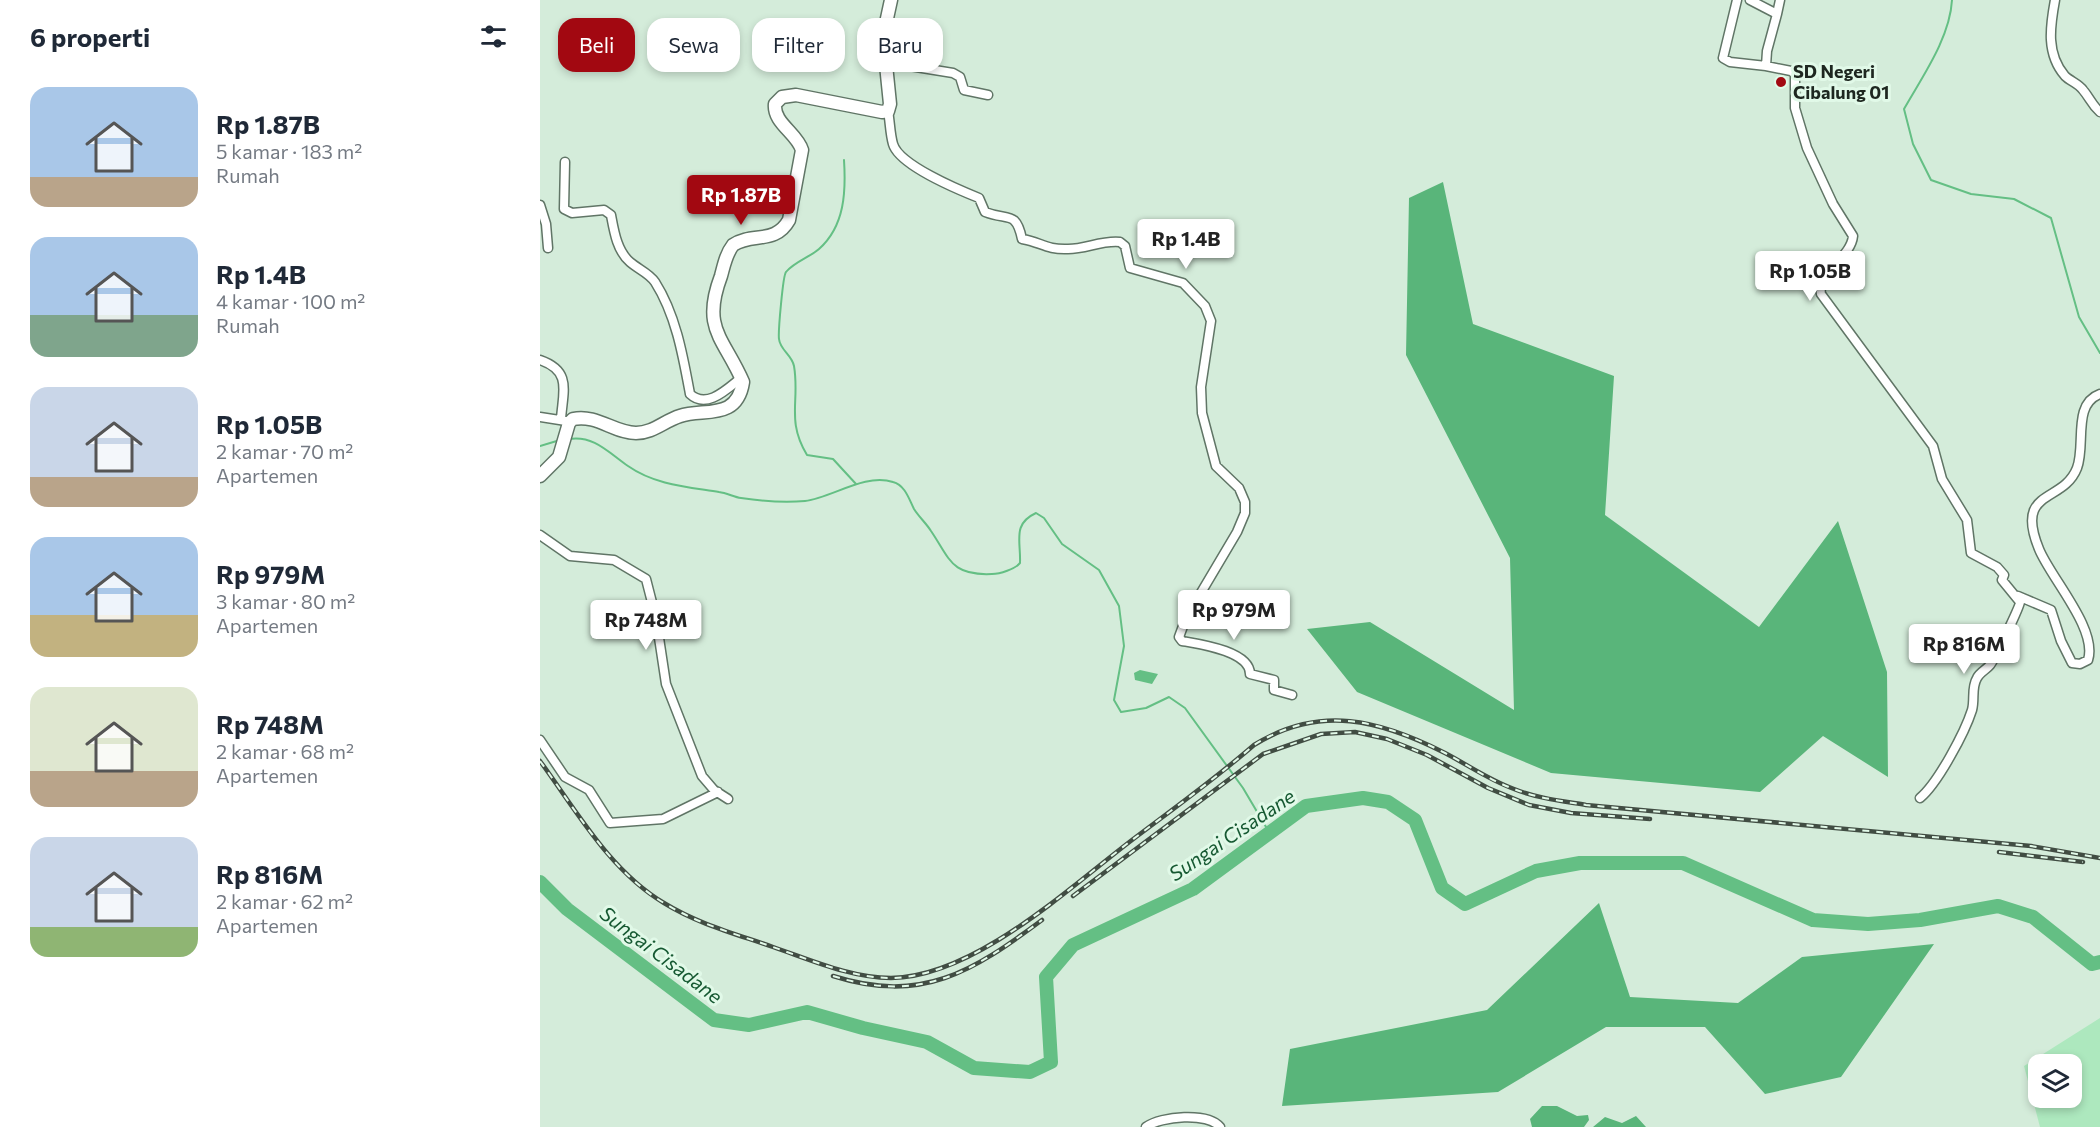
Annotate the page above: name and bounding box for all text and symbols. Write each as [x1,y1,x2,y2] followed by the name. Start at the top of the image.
[558,18,635,72] chip: Beli
[647,18,740,72] chip: Sewa
[752,18,845,72] chip: Filter
[857,18,943,72] chip: Baru
[477,20,510,53] icon: filters
[30,21,150,52] text: 6 properti
[1793,60,1889,103] place label: SD Negeri Cibalung 01
[1774,75,1788,89] marker: SD Negeri Cibalung 01
[216,108,320,139] text: Rp 1.87B
[78,111,150,183] icon: home
[216,139,362,163] text: 5 kamar · 183 m²
[216,163,280,187] text: Rumah
[679,175,803,226] pin: Rp 1.87B
[701,182,781,206] text: Rp 1.87B
[1131,219,1241,270] pin: Rp 1.4B
[1151,226,1221,250] text: Rp 1.4B
[1748,251,1872,302] pin: Rp 1.05B
[216,258,306,289] text: Rp 1.4B
[1769,258,1851,282] text: Rp 1.05B
[78,261,150,333] icon: home
[216,289,365,313] text: 4 kamar · 100 m²
[216,313,280,337] text: Rumah
[216,408,322,439] text: Rp 1.05B
[78,411,150,483] icon: home
[216,439,353,463] text: 2 kamar · 70 m²
[216,463,318,487] text: Apartemen
[216,558,325,589] text: Rp 979M
[78,561,150,633] icon: home
[216,589,355,613] text: 3 kamar · 80 m²
[1179,590,1289,641] pin: Rp 979M
[1192,597,1276,621] text: Rp 979M
[591,600,701,651] pin: Rp 748M
[604,607,688,631] text: Rp 748M
[216,613,318,637] text: Apartemen
[1909,624,2019,675] pin: Rp 816M
[1923,631,2005,655] text: Rp 816M
[216,708,324,739] text: Rp 748M
[78,711,150,783] icon: home
[216,739,354,763] text: 2 kamar · 68 m²
[216,763,318,787] text: Apartemen
[1164,783,1299,885] water label: Sungai Cisadane
[216,858,323,889] text: Rp 816M
[78,861,150,933] icon: home
[216,889,353,913] text: 2 kamar · 62 m²
[596,900,728,1008] water label: Sungai Cisadane
[216,913,318,937] text: Apartemen
[2028,1054,2082,1108] map controls
[2028,1054,2082,1108] button: layers

